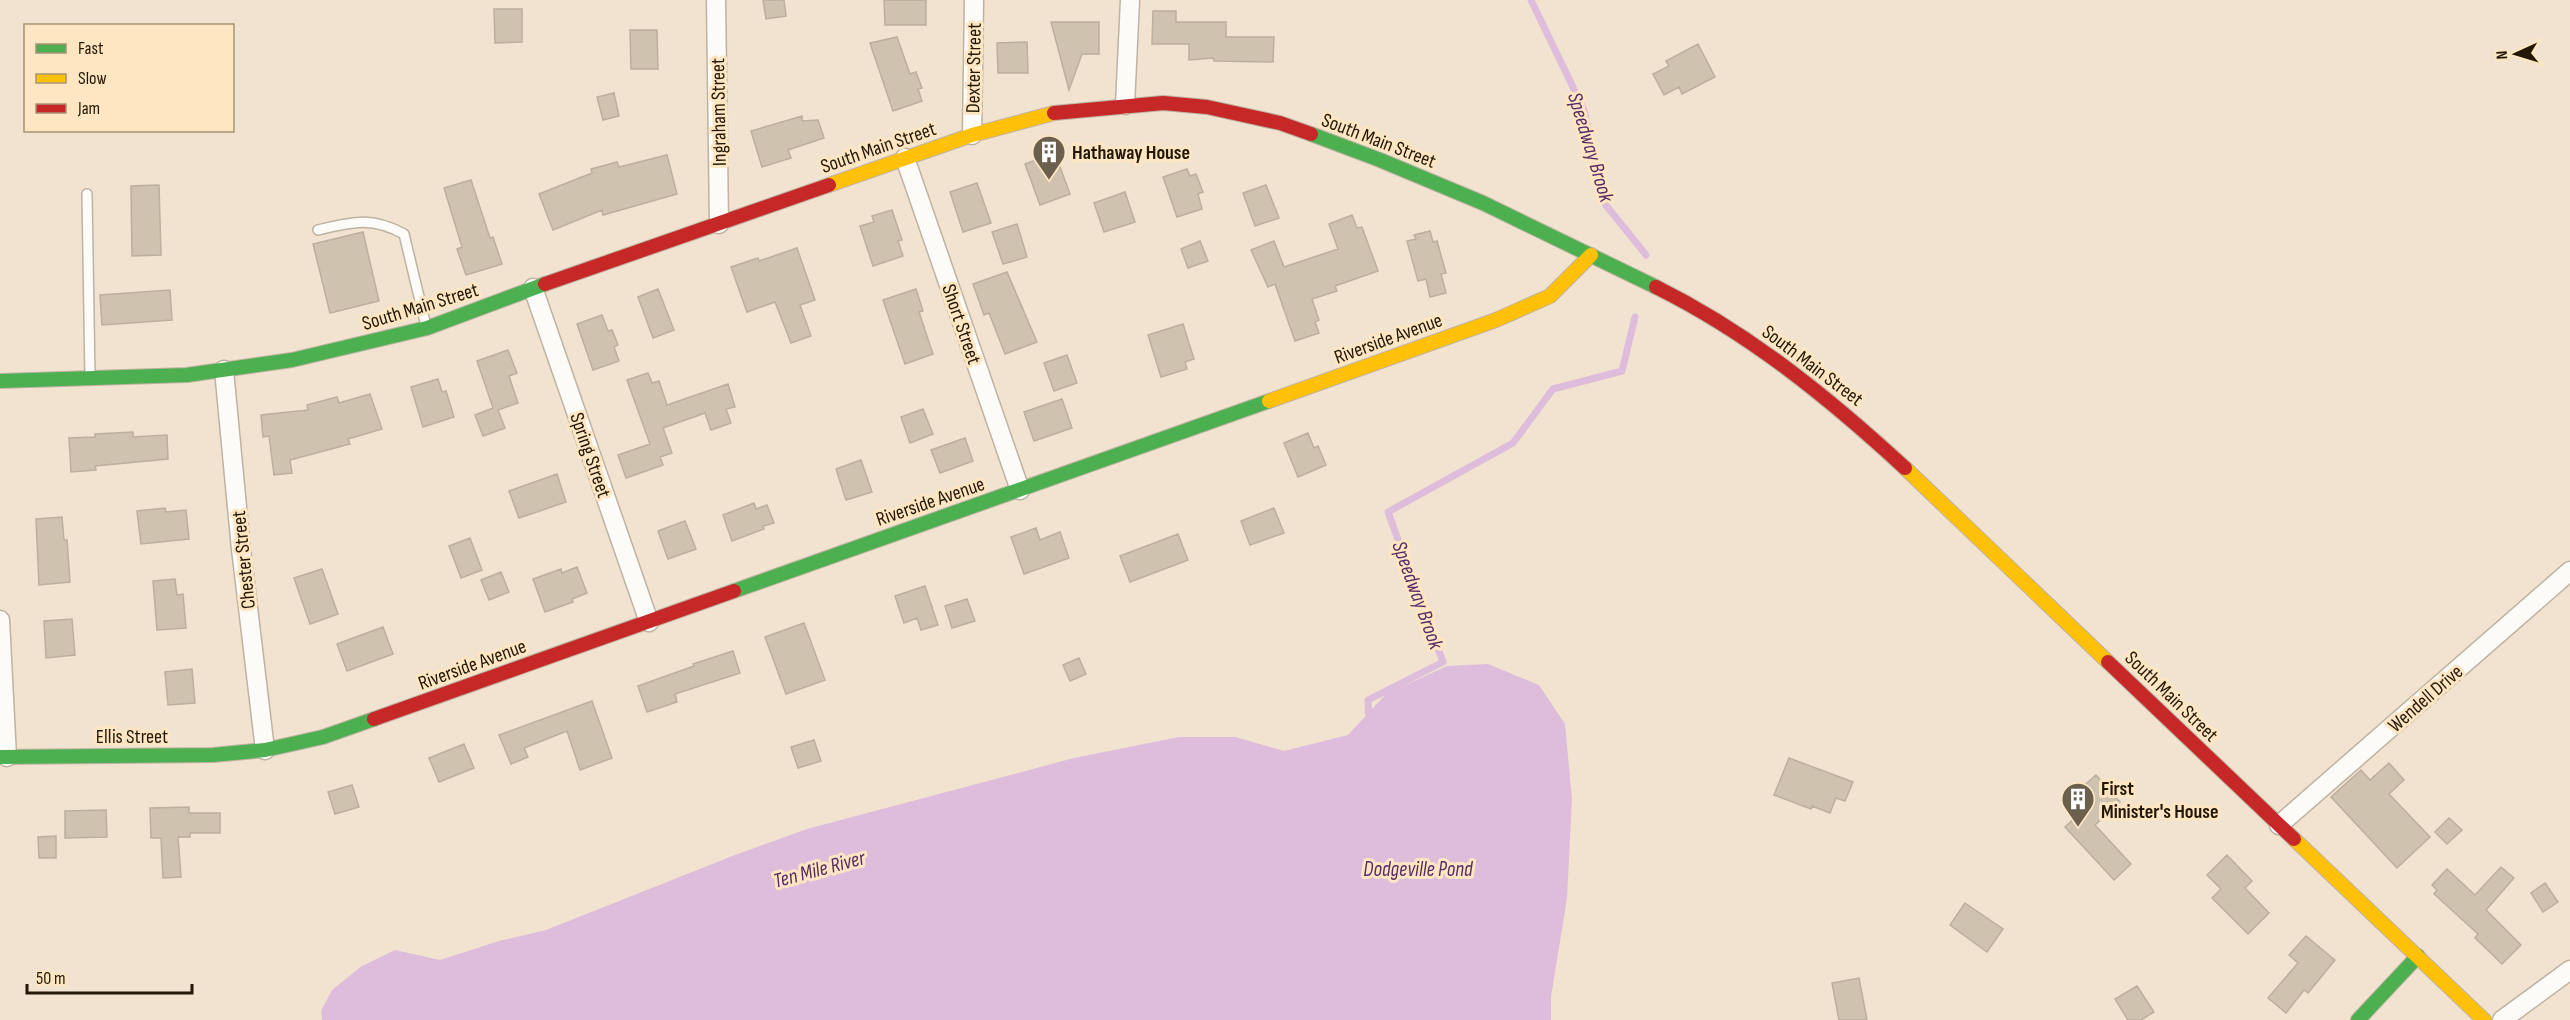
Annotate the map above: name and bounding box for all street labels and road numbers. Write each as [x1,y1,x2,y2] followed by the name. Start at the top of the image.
[961,23,987,113] street label: Dexter Street
[706,58,732,166] street label: Ingraham Street
[1318,108,1439,174] street label: South Main Street
[818,117,939,179] street label: South Main Street
[359,278,481,336] street label: South Main Street
[936,281,986,367] street label: Short Street
[1331,308,1446,370] street label: Riverside Avenue
[1757,320,1868,412] street label: South Main Street
[564,410,616,501] street label: Spring Street
[873,472,988,532] street label: Riverside Avenue
[227,510,261,610] street label: Chester Street
[415,634,530,696] street label: Riverside Avenue
[2120,646,2223,747] street label: South Main Street
[2383,660,2468,738] street label: Wendell Drive
[96,725,168,749] street label: Ellis Street

